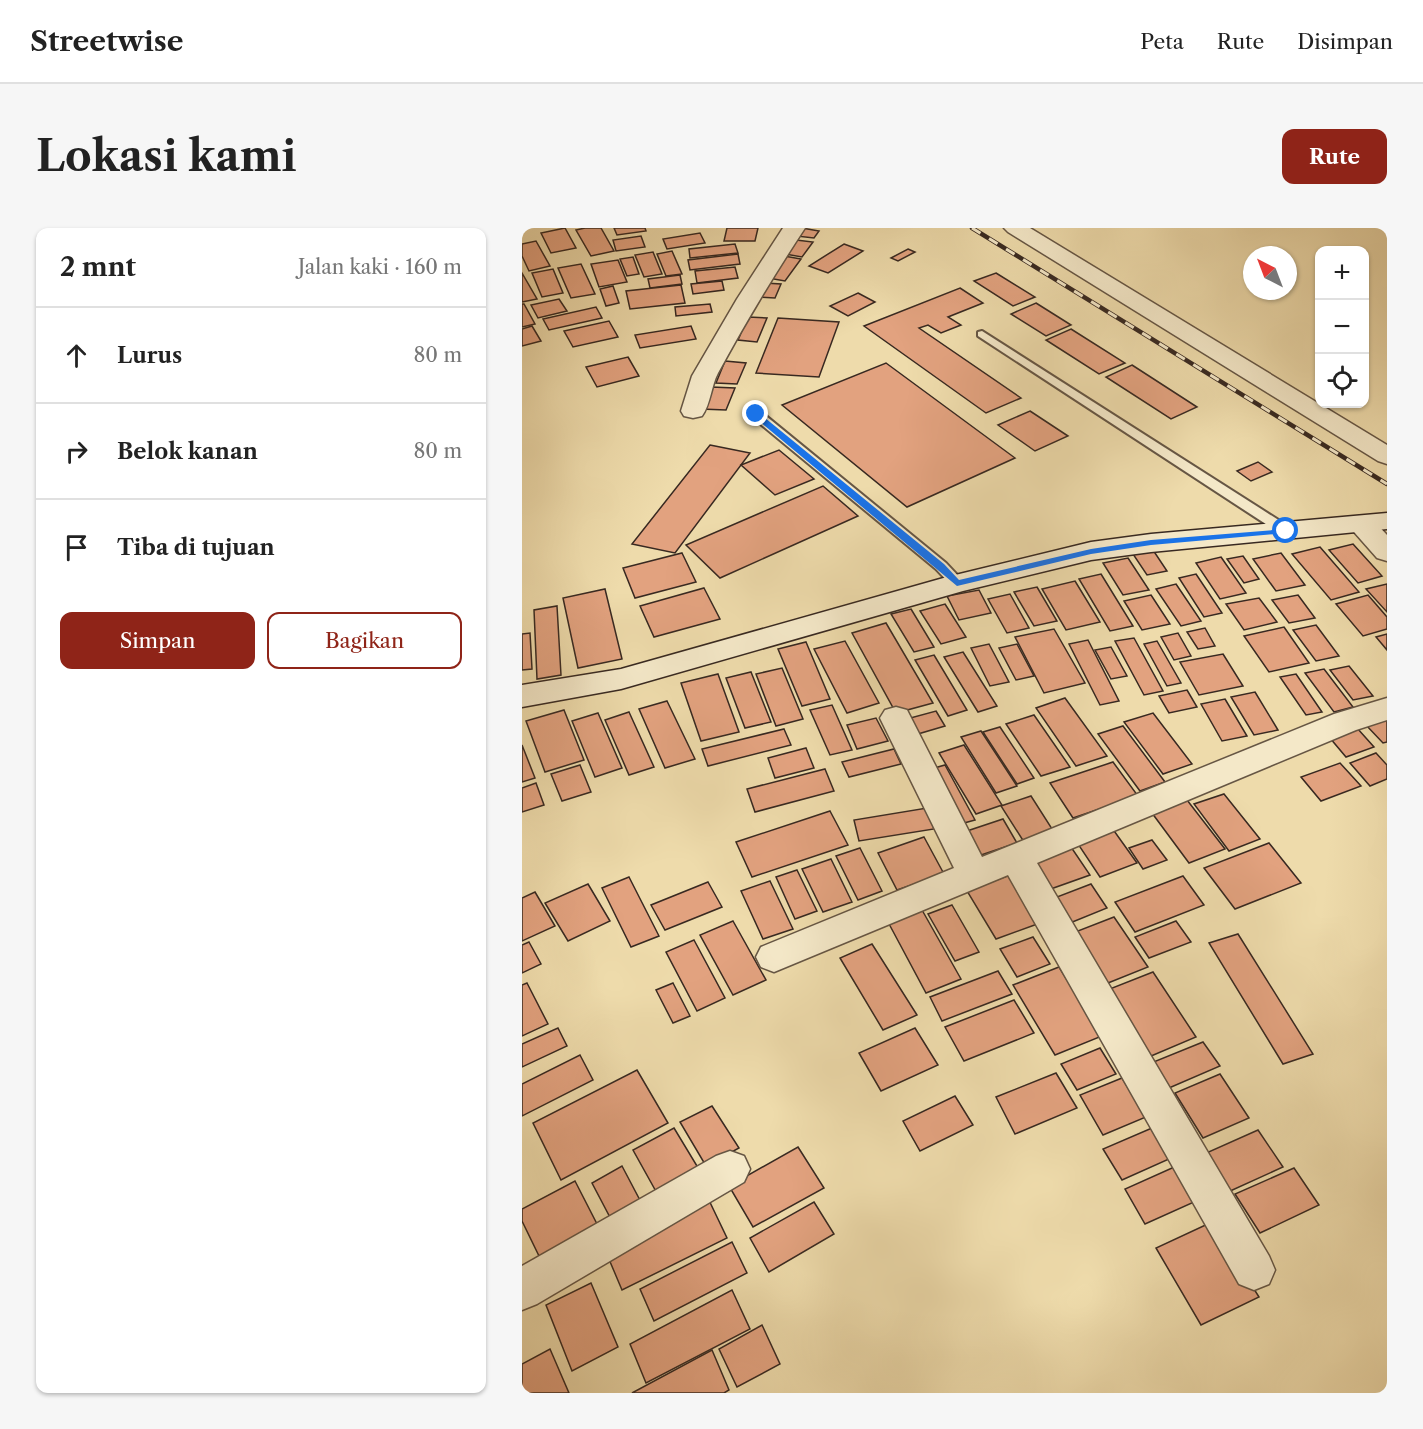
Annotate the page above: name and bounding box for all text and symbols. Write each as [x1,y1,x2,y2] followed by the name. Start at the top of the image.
[30,24,184,58] text: Streetwise
[1140,29,1184,54] text: Peta
[1217,29,1264,54] text: Rute
[1297,29,1393,54] text: Disimpan
[1282,129,1387,184] button: Rute
[36,130,297,182] text: Lokasi kami
[1243,246,1297,300] north arrow
[1315,246,1369,408] map controls
[1315,246,1369,300] button: +
[60,251,136,283] text: 2 mnt
[298,255,462,279] text: Jalan kaki · 160 m
[1315,300,1369,354] button: −
[60,339,93,372] icon: ahead
[117,342,182,369] text: Lurus
[414,343,462,367] text: 80 m
[1315,354,1369,408] button: locate
[742,400,768,426] route end
[60,435,93,468] icon: right
[117,438,258,465] text: Belok kanan
[414,439,462,463] text: 80 m
[1272,517,1298,543] route start
[60,531,93,564] icon: arrive
[117,534,275,561] text: Tiba di tujuan
[60,612,255,669] button: Simpan
[267,612,462,669] button: Bagikan

